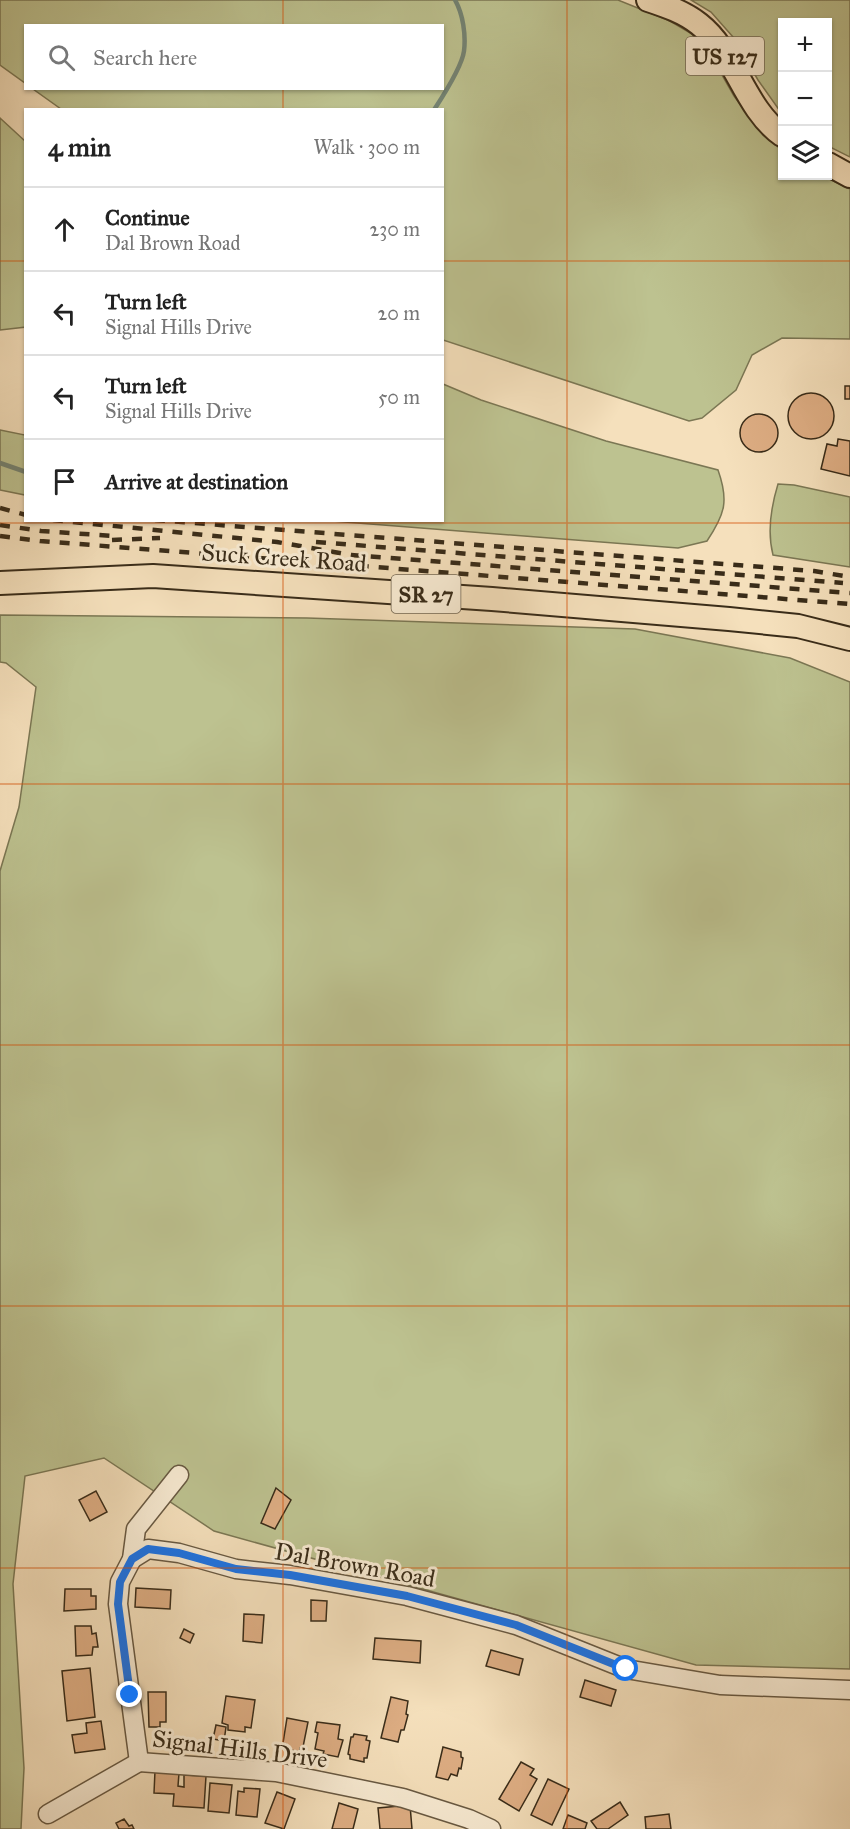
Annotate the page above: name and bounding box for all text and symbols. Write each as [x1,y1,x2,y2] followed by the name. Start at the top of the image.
[778,18,832,180] map controls
[778,18,832,72] button: +
[24,24,444,90] search box
[686,37,764,75] road number: US 127
[45,41,78,74] icon: search
[93,44,197,71] text: Search here
[778,72,832,126] button: −
[778,126,832,180] button: layers
[48,131,111,163] text: 4 min
[313,135,420,159] text: Walk · 300 m
[105,204,190,231] text: Continue
[48,213,81,246] icon: ahead
[369,217,420,241] text: 230 m
[105,231,240,255] text: Dal Brown Road
[105,288,187,315] text: Turn left
[48,297,81,330] icon: left
[377,301,420,325] text: 20 m
[105,315,252,339] text: Signal Hills Drive
[105,372,187,399] text: Turn left
[48,381,81,414] icon: left
[378,385,420,409] text: 50 m
[105,399,252,423] text: Signal Hills Drive
[48,465,81,498] icon: arrive
[105,468,288,495] text: Arrive at destination
[200,537,368,579] street label: Suck Creek Road
[392,575,460,613] road number: SR 27
[272,1536,438,1594] street label: Dal Brown Road
[612,1655,638,1681] route start
[116,1681,142,1707] route end
[151,1723,329,1775] street label: Signal Hills Drive

